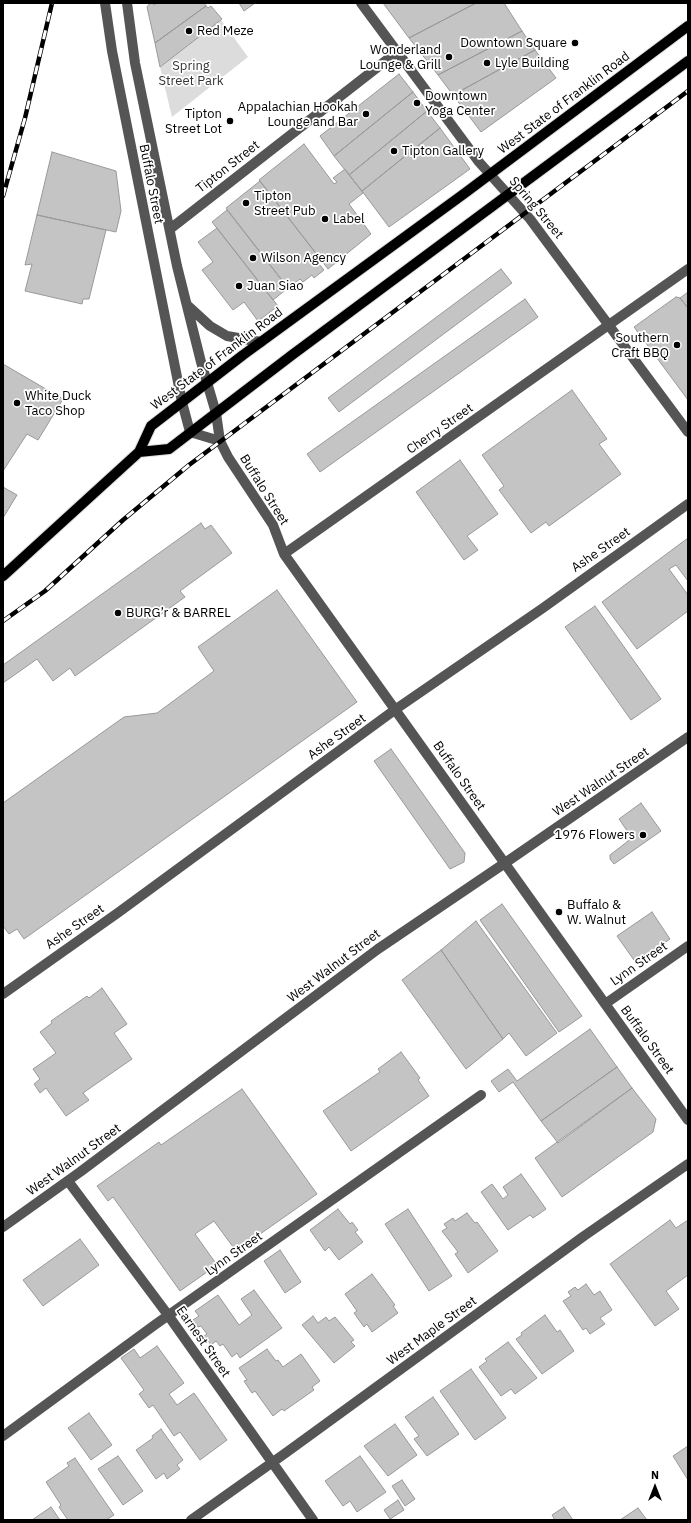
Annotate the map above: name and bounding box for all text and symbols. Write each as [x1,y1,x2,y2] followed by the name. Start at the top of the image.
[197,23,254,39] place label: Red Meze
[184,26,194,36] marker: Red Meze
[460,35,567,51] place label: Downtown Square
[570,38,580,48] marker: Downtown Square
[359,42,441,73] place label: Wonderland Lounge & Grill
[495,48,633,158] street label: West State of Franklin Road
[444,52,454,62] marker: Wonderland Lounge & Grill
[495,55,569,71] place label: Lyle Building
[158,58,224,89] park label: Spring Street Park
[482,58,492,68] marker: Lyle Building
[425,88,495,119] place label: Downtown Yoga Center
[412,98,422,108] marker: Downtown Yoga Center
[238,99,358,130] place label: Appalachian Hookah Lounge and Bar
[165,106,222,137] place label: Tipton Street Lot
[361,109,371,119] marker: Appalachian Hookah Lounge and Bar
[225,116,235,126] marker: Tipton Street Lot
[193,137,263,197] street label: Tipton Street
[136,143,166,225] street label: Buffalo Street
[402,143,484,159] place label: Tipton Gallery
[389,146,399,156] marker: Tipton Gallery
[506,174,566,242] street label: Spring Street
[254,188,316,219] place label: Tipton Street Pub
[241,198,251,208] marker: Tipton Street Pub
[333,211,365,227] place label: Label
[320,214,330,224] marker: Label
[261,250,346,266] place label: Wilson Agency
[248,253,258,263] marker: Wilson Agency
[247,278,303,294] place label: Juan Siao
[234,281,244,291] marker: Juan Siao
[148,304,286,414] street label: West State of Franklin Road
[611,330,669,361] place label: Southern Craft BBQ
[672,340,682,350] marker: Southern Craft BBQ
[25,388,91,419] place label: White Duck Taco Shop
[12,398,22,408] marker: White Duck Taco Shop
[404,400,476,458] street label: Cherry Street
[236,452,292,528] street label: Buffalo Street
[569,524,633,576] street label: Ashe Street
[126,605,231,621] place label: BURG’r & BARREL
[113,608,123,618] marker: BURG’r & BARREL
[305,711,369,763] street label: Ashe Street
[429,738,489,814] street label: Buffalo Street
[550,744,652,820] street label: West Walnut Street
[555,827,635,843] place label: 1976 Flowers
[638,830,648,840] marker: 1976 Flowers
[567,897,626,928] place label: Buffalo & W. Walnut
[43,901,107,953] street label: Ashe Street
[554,907,564,917] marker: Buffalo & W. Walnut
[284,926,384,1006] street label: West Walnut Street
[608,939,670,989] street label: Lynn Street
[617,1003,677,1077] street label: Buffalo Street
[24,1121,124,1199] street label: West Walnut Street
[203,1229,265,1279] street label: Lynn Street
[384,1293,480,1369] street label: West Maple Street
[173,1303,233,1381] street label: Earnest Street
[635,1467,675,1507] north arrow
[651,1468,659,1482] text: N

